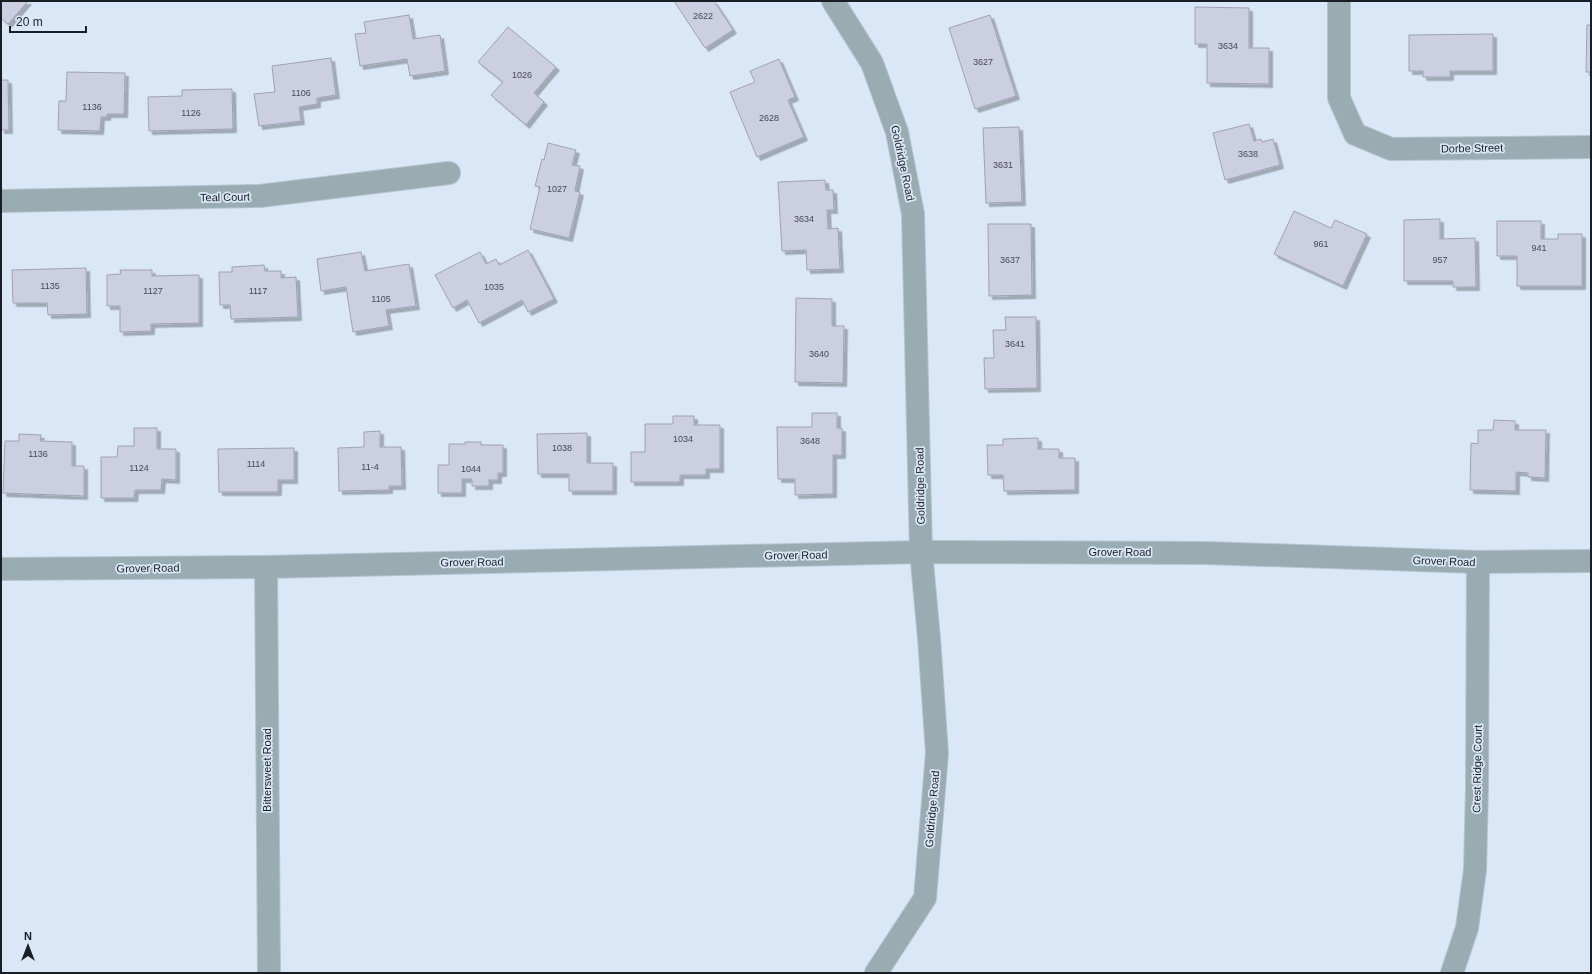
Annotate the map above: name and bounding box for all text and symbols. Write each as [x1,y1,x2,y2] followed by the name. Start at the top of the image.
[10,8,86,34] scale bar
[693,11,713,21] house number: 2622
[16,15,43,29] text: 20 m
[1218,41,1238,51] house number: 3634
[973,57,993,67] house number: 3627
[512,70,532,80] house number: 1026
[291,88,311,98] house number: 1106
[82,102,102,112] house number: 1136
[181,108,201,118] house number: 1126
[759,113,779,123] house number: 2628
[889,124,917,202] street label: Goldridge Road
[1441,141,1503,155] street label: Dorbe Street
[1238,149,1258,159] house number: 3638
[993,160,1013,170] house number: 3631
[547,184,567,194] house number: 1027
[200,191,250,203] street label: Teal Court
[794,214,814,224] house number: 3634
[1313,239,1329,249] house number: 961
[1531,243,1547,253] house number: 941
[1000,255,1020,265] house number: 3637
[1432,255,1448,265] house number: 957
[40,281,60,291] house number: 1135
[484,282,504,292] house number: 1035
[143,286,163,296] house number: 1127
[249,286,267,296] house number: 1117
[371,294,391,304] house number: 1105
[1005,339,1025,349] house number: 3641
[809,349,829,359] house number: 3640
[673,434,693,444] house number: 1034
[800,436,820,446] house number: 3648
[552,443,572,453] house number: 1038
[913,447,927,525] street label: Goldridge Road
[28,449,48,459] house number: 1136
[247,459,265,469] house number: 1114
[361,462,379,472] house number: 11-4
[129,463,149,473] house number: 1124
[461,464,481,474] house number: 1044
[1089,546,1151,558] street label: Grover Road
[764,548,828,562] street label: Grover Road
[1412,554,1476,568] street label: Grover Road
[440,555,504,569] street label: Grover Road
[116,561,180,575] street label: Grover Road
[1470,725,1484,813] street label: Crest Ridge Court
[261,728,273,812] street label: Bittersweet Road
[923,770,941,848] street label: Goldridge Road
[8,926,48,966] north arrow
[24,930,32,942] text: N

